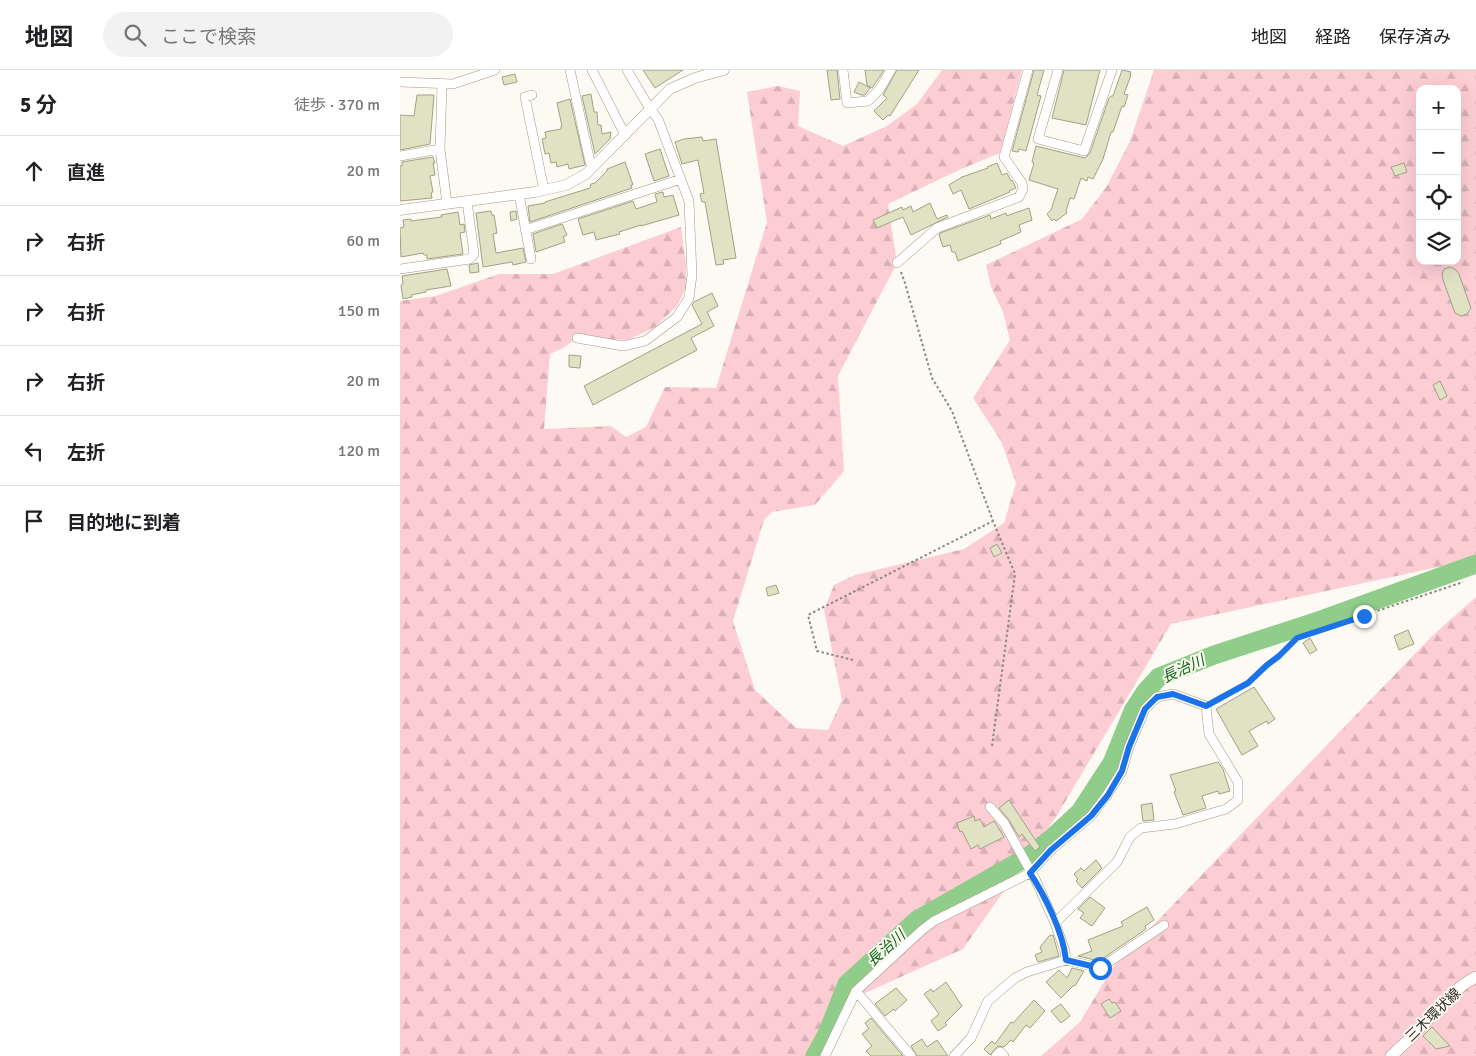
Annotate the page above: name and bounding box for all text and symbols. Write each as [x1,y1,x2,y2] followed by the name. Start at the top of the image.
[103,12,453,57] search box
[121,21,149,49] icon: search
[25,22,73,52] text: 地図
[161,25,256,49] text: ここで検索
[1251,26,1287,48] text: 地図
[1315,26,1351,48] text: 経路
[1379,26,1451,48] text: 保存済み
[1416,85,1461,265] map controls
[1416,85,1461,130] button: +
[20,92,57,118] text: 5 分
[294,95,380,115] text: 徒歩 · 370 m
[1416,130,1461,175] button: −
[20,157,48,185] icon: ahead
[67,161,105,185] text: 直進
[346,161,380,181] text: 20 m
[1416,175,1461,220] button: locate
[1416,220,1461,265] button: layers
[20,227,48,255] icon: right
[67,231,105,255] text: 右折
[346,231,380,251] text: 60 m
[20,297,48,325] icon: right
[67,301,105,325] text: 右折
[338,301,380,321] text: 150 m
[20,367,48,395] icon: right
[67,371,105,395] text: 右折
[346,371,380,391] text: 20 m
[20,437,48,465] icon: left
[67,441,105,465] text: 左折
[338,441,380,461] text: 120 m
[20,507,48,535] icon: arrive
[67,511,181,535] text: 目的地に到着
[1353,605,1376,628] route end
[1159,650,1209,687] water label: 長治川
[863,925,910,970] water label: 長治川
[1089,957,1112,980] route start
[1402,985,1464,1045] street label: 三木環状線

